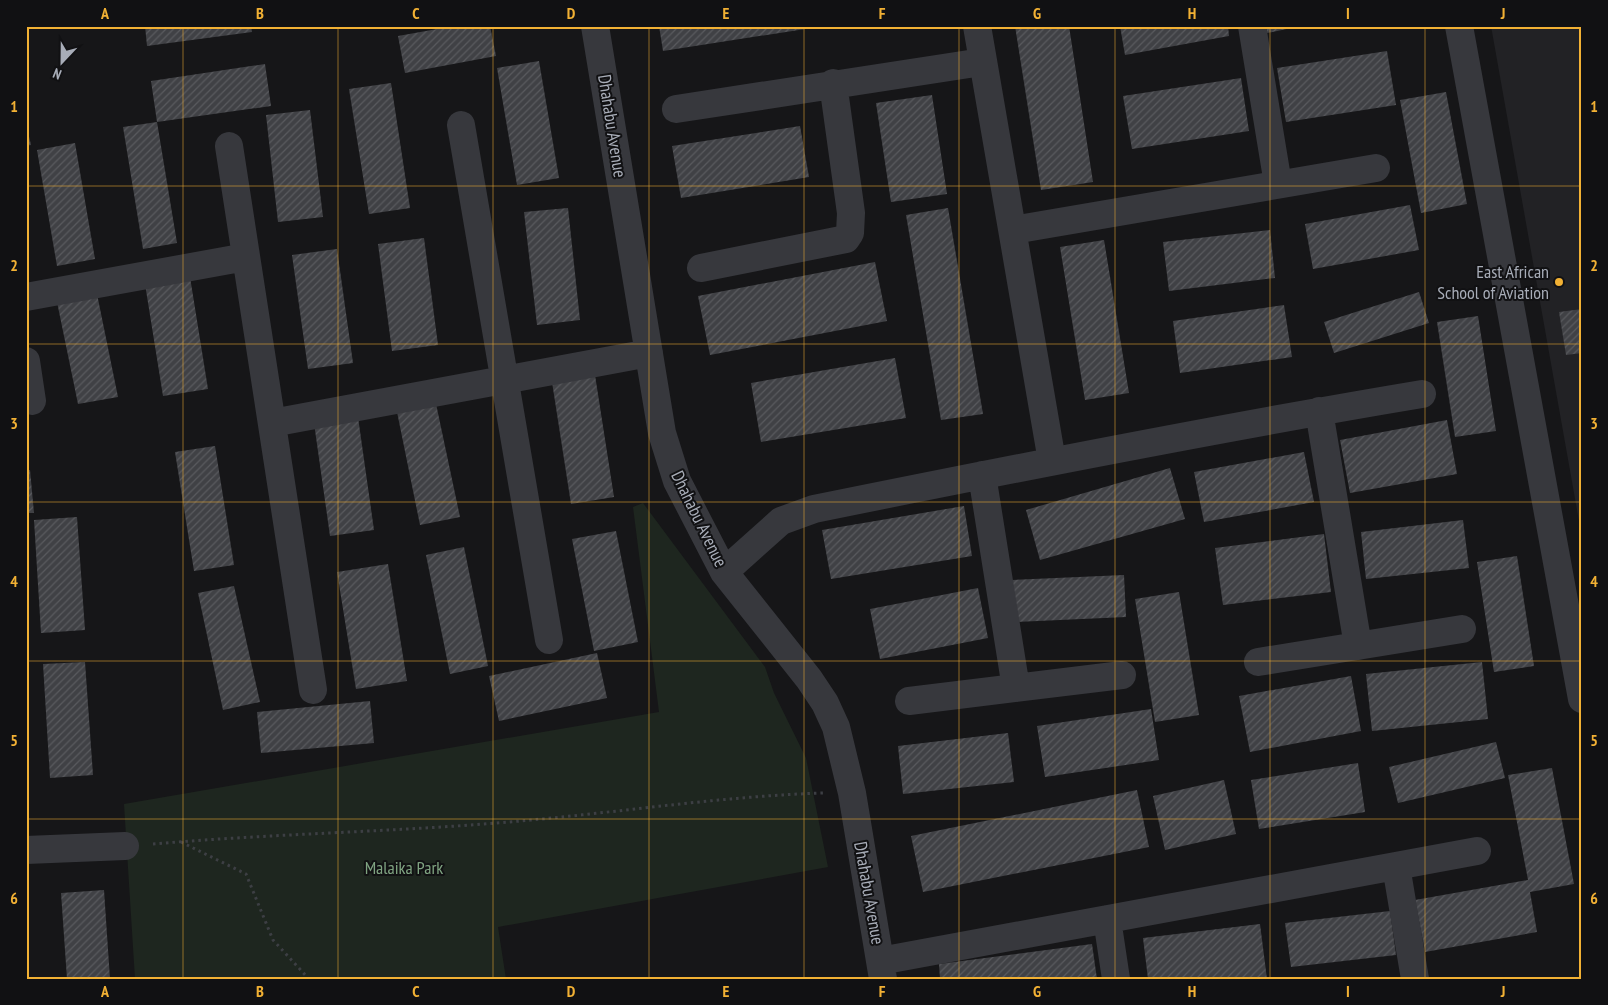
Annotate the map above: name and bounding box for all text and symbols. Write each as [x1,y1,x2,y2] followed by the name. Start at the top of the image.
[100,3,110,23] text: A
[256,3,264,23] text: B
[412,3,420,23] text: C
[567,3,576,23] text: D
[723,3,730,23] text: E
[879,3,886,23] text: F
[1033,3,1041,23] text: G
[1188,3,1196,23] text: H
[1346,3,1350,23] text: I
[1500,3,1505,23] text: J
[38,38,88,88] north arrow
[50,64,64,84] text: N
[593,73,632,179] street label: Dhahabu Avenue
[10,96,18,116] text: 1
[1590,96,1598,116] text: 1
[10,255,18,275] text: 2
[1590,255,1598,275] text: 2
[1437,260,1549,304] place label: East African School of Aviation
[1553,276,1565,288] marker: East African School of Aviation
[10,413,18,433] text: 3
[1590,413,1598,433] text: 3
[666,467,733,571] street label: Dhahabu Avenue
[10,571,18,591] text: 4
[1590,571,1598,591] text: 4
[10,730,18,750] text: 5
[1590,730,1598,750] text: 5
[849,840,890,946] street label: Dhahabu Avenue
[365,856,443,879] park label: Malaika Park
[10,888,18,908] text: 6
[1590,888,1598,908] text: 6
[100,981,110,1001] text: A
[256,981,264,1001] text: B
[412,981,420,1001] text: C
[567,981,576,1001] text: D
[723,981,730,1001] text: E
[879,981,886,1001] text: F
[1033,981,1041,1001] text: G
[1188,981,1196,1001] text: H
[1346,981,1350,1001] text: I
[1500,981,1505,1001] text: J

